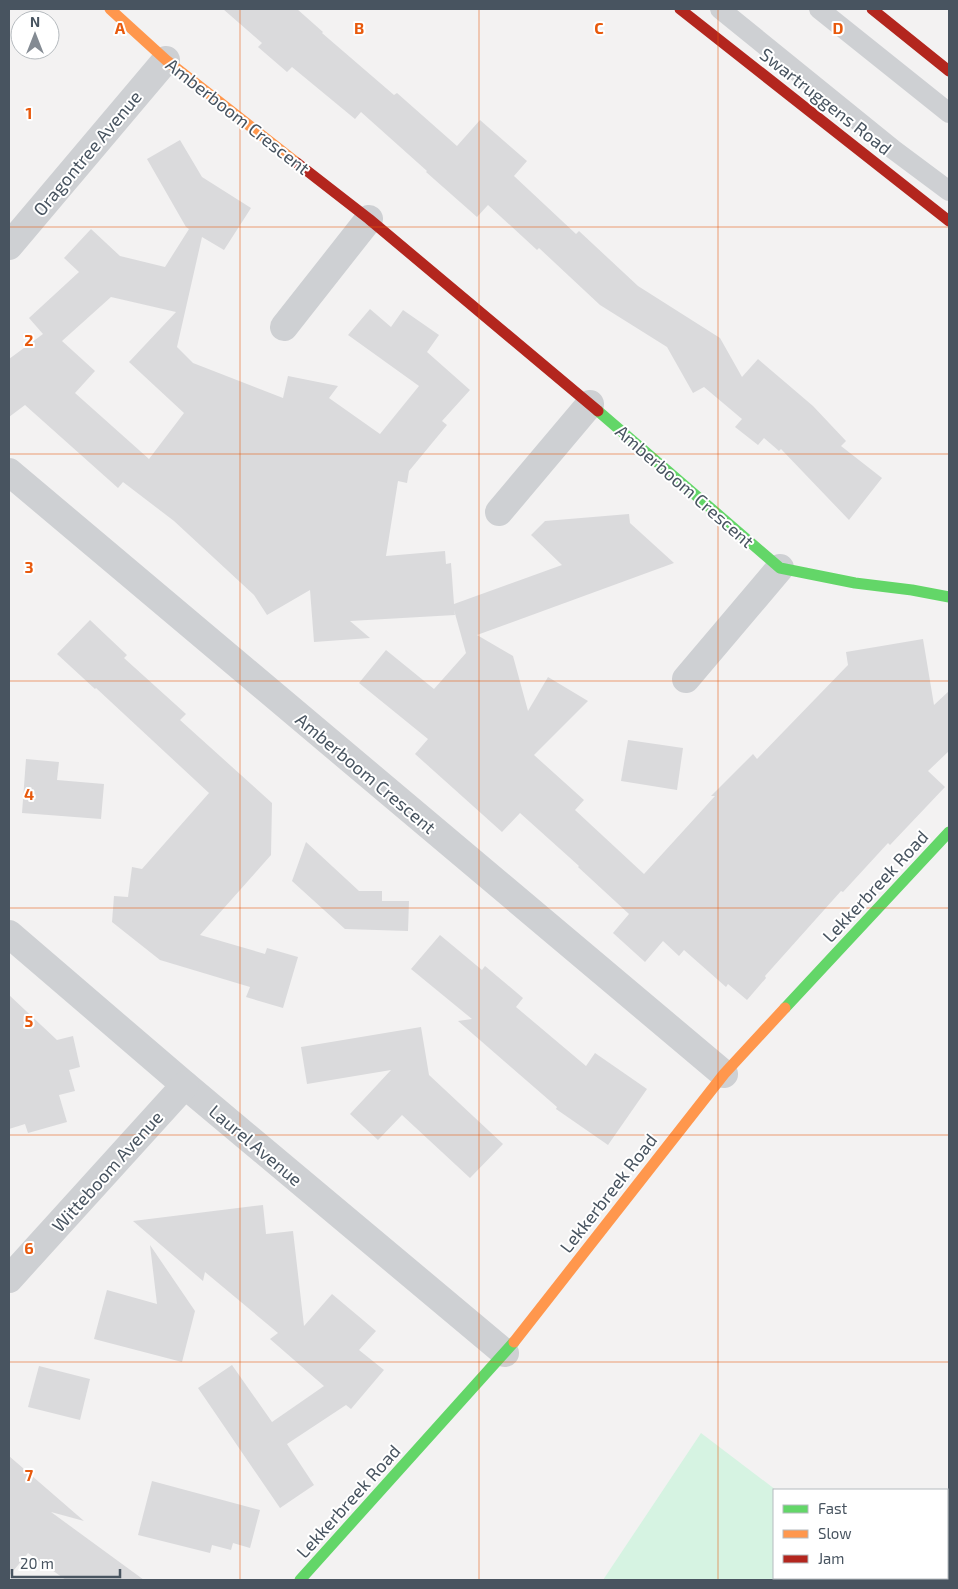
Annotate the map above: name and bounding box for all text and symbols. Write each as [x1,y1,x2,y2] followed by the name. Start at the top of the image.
[10,10,60,60] north arrow
[30,13,40,30] text: N
[115,18,126,37] text: A
[354,18,364,37] text: B
[594,18,604,37] text: C
[833,18,844,37] text: D
[756,43,896,159] street label: Swartruggens Road
[162,53,314,179] street label: Amberboom Crescent
[28,86,146,220] street label: Oragontree Avenue
[26,103,32,122] text: 1
[24,330,34,349] text: 2
[611,420,759,552] street label: Amberboom Crescent
[24,557,34,576] text: 3
[291,708,441,838] street label: Amberboom Crescent
[24,784,34,803] text: 4
[818,826,932,946] street label: Lekkerbreek Road
[25,1011,34,1030] text: 5
[205,1100,307,1190] street label: Laurel Avenue
[47,1106,167,1236] street label: Witteboom Avenue
[555,1129,661,1257] street label: Lekkerbreek Road
[24,1238,34,1257] text: 6
[291,1440,405,1562] street label: Lekkerbreek Road
[25,1465,34,1484] text: 7
[773,1489,948,1579] legend
[818,1499,848,1517] text: Fast
[818,1524,852,1542] text: Slow
[12,1546,120,1578] scale bar
[818,1549,844,1567] text: Jam
[20,1554,54,1572] text: 20 m

